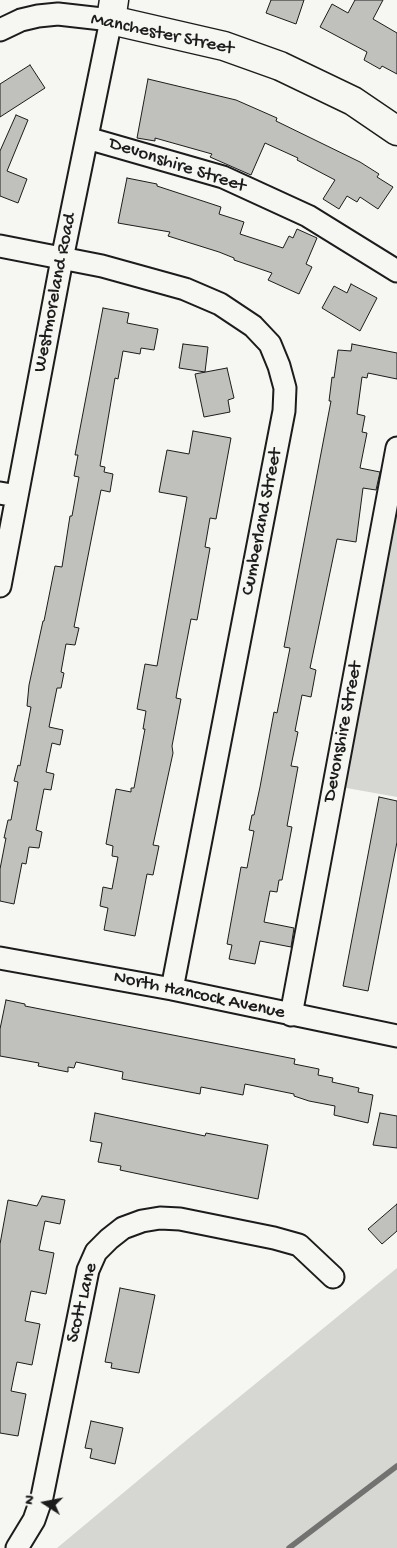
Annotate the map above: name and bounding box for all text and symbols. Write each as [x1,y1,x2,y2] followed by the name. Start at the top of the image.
[88,9,236,61] street label: Manchester Street
[106,133,248,199] street label: Devonshire Street
[29,212,83,374] street label: Westmoreland Road
[238,447,288,597] street label: Cumberland Street
[319,660,369,804] street label: Devonshire Street
[111,967,287,1025] street label: North Hancock Avenue
[62,1261,104,1345] street label: Scott Lane
[20,1478,70,1528] north arrow
[21,1494,39,1506] text: N

